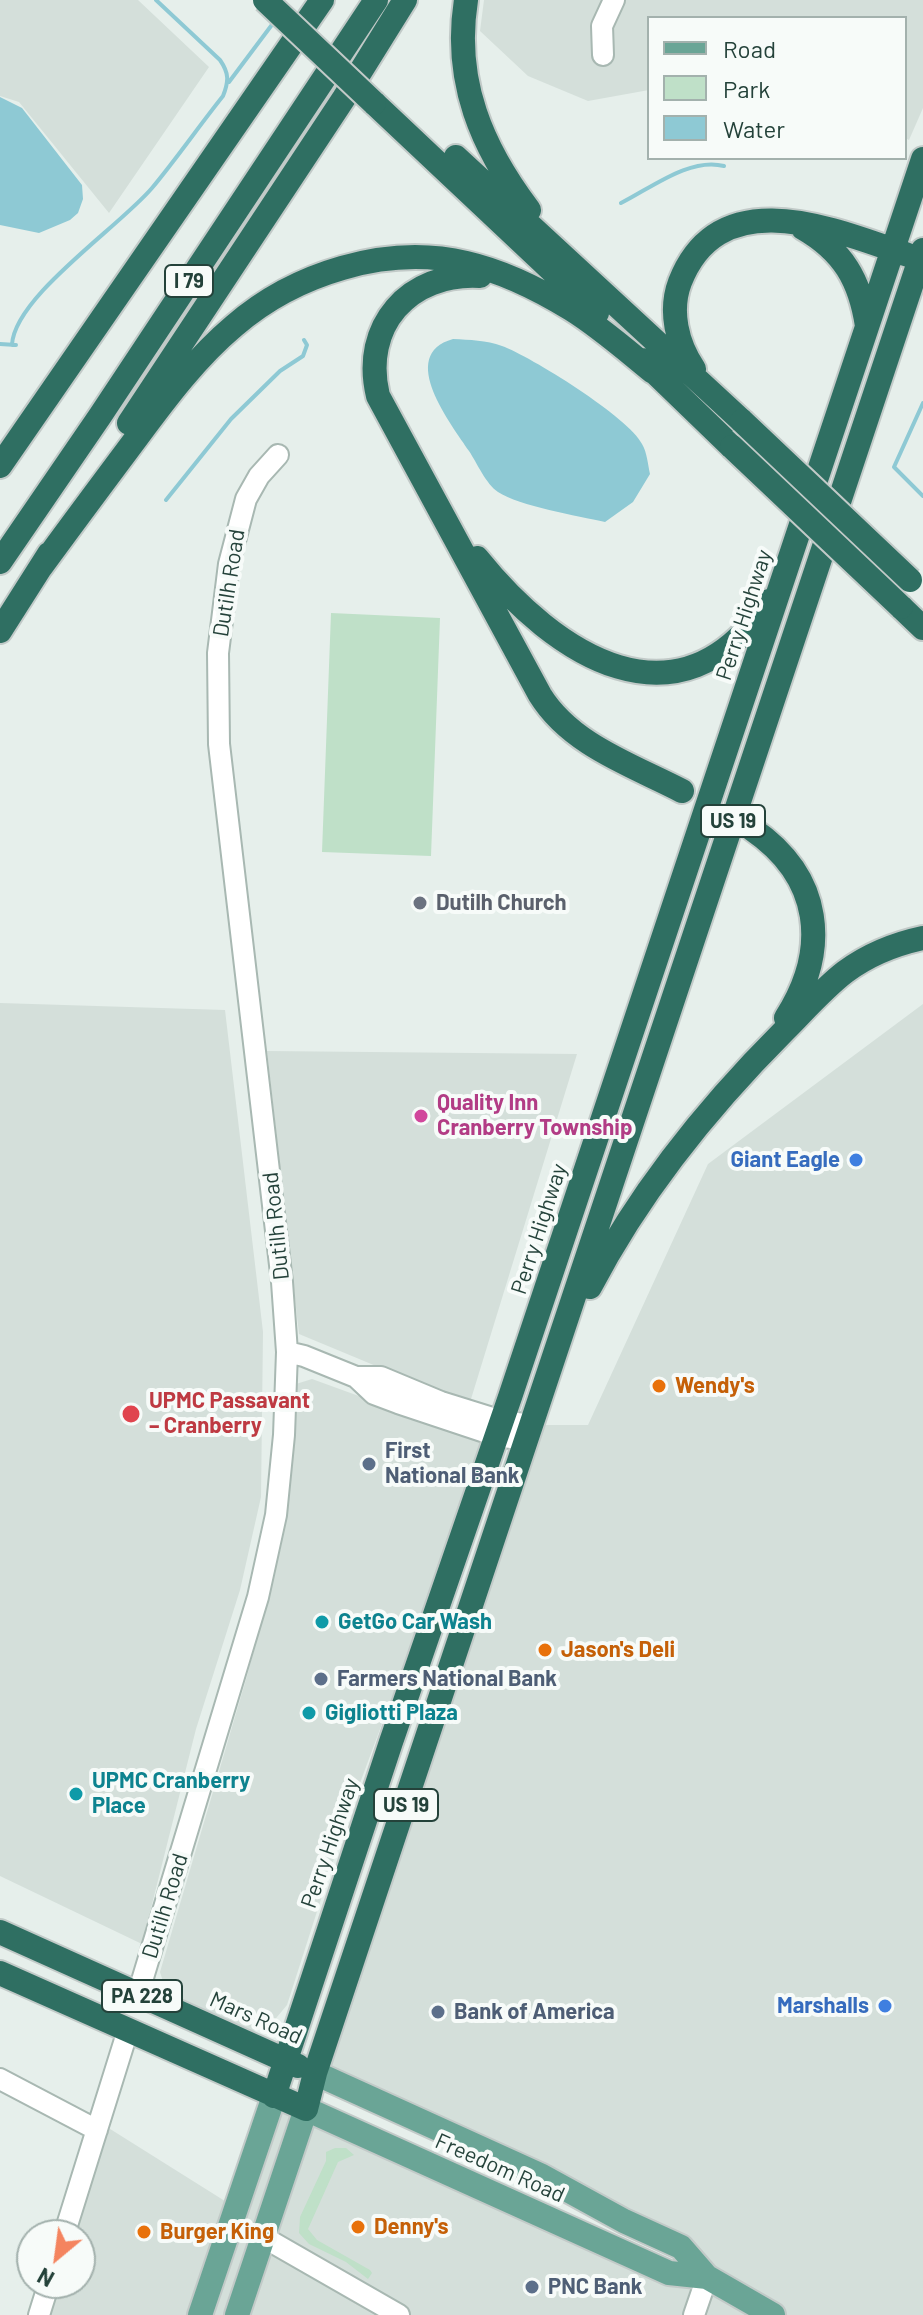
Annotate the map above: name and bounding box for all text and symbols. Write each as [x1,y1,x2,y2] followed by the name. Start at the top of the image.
[647,16,907,160] legend
[723,34,776,63] text: Road
[723,74,770,103] text: Park
[723,114,785,143] text: Water
[165,265,213,297] road number: I 79
[207,527,251,639] street label: Dutilh Road
[710,546,778,684] street label: Perry Highway
[701,805,765,837] road number: US 19
[436,890,567,916] place label: Dutilh Church
[411,894,429,912] marker: Dutilh Church
[437,1090,632,1142] place label: Quality Inn Cranberry Township
[412,1107,430,1125] marker: Quality Inn Cranberry Township
[730,1147,840,1173] place label: Giant Eagle
[847,1151,865,1169] marker: Giant Eagle
[505,1160,573,1298] street label: Perry Highway
[257,1171,295,1281] street label: Dutilh Road
[675,1373,755,1399] place label: Wendy's
[650,1377,668,1395] marker: Wendy's
[149,1388,310,1440] place label: UPMC Passavant – Cranberry
[120,1403,142,1425] marker: UPMC Passavant – Cranberry
[385,1438,520,1490] place label: First National Bank
[360,1455,378,1473] marker: First National Bank
[338,1609,492,1635] place label: GetGo Car Wash
[313,1613,331,1631] marker: GetGo Car Wash
[561,1637,675,1663] place label: Jason's Deli
[536,1641,554,1659] marker: Jason's Deli
[337,1666,557,1692] place label: Farmers National Bank
[312,1670,330,1688] marker: Farmers National Bank
[325,1700,458,1726] place label: Gigliotti Plaza
[300,1704,318,1722] marker: Gigliotti Plaza
[92,1768,250,1820] place label: UPMC Cranberry Place
[295,1774,365,1912] street label: Perry Highway
[67,1785,85,1803] marker: UPMC Cranberry Place
[374,1789,438,1821] road number: US 19
[136,1850,194,1962] street label: Dutilh Road
[102,1980,182,2012] road number: PA 228
[206,1986,306,2050] street label: Mars Road
[777,1993,869,2019] place label: Marshalls
[876,1997,894,2015] marker: Marshalls
[454,1999,615,2025] place label: Bank of America
[429,2003,447,2021] marker: Bank of America
[431,2128,569,2208] street label: Freedom Road
[374,2214,449,2240] place label: Denny's
[349,2218,367,2236] marker: Denny's
[16,2219,96,2299] north arrow
[160,2219,274,2245] place label: Burger King
[135,2223,153,2241] marker: Burger King
[33,2263,58,2293] text: N
[548,2274,642,2300] place label: PNC Bank
[523,2278,541,2296] marker: PNC Bank

